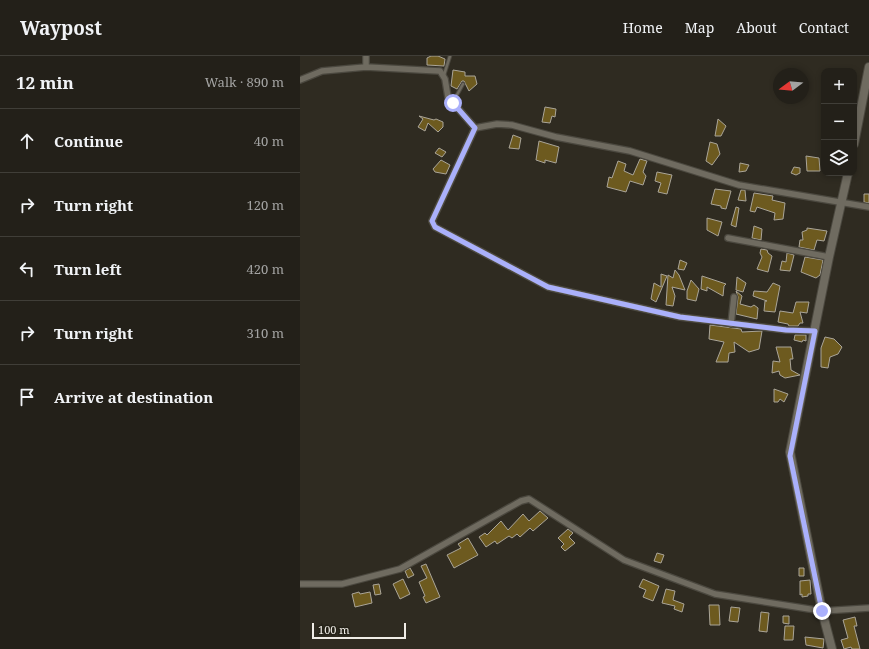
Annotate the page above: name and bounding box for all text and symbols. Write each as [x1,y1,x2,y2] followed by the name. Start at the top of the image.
[20,15,102,41] text: Waypost
[623,18,663,37] text: Home
[685,18,714,37] text: Map
[736,18,777,37] text: About
[799,18,849,37] text: Contact
[773,68,809,104] north arrow
[821,68,857,176] map controls
[821,68,857,104] button: +
[16,71,74,94] text: 12 min
[205,73,284,91] text: Walk · 890 m
[444,94,462,112] route start
[821,104,857,140] button: −
[16,130,38,152] icon: ahead
[54,131,123,151] text: Continue
[254,132,284,150] text: 40 m
[821,140,857,176] button: layers
[16,194,38,216] icon: right
[54,195,133,215] text: Turn right
[247,196,284,214] text: 120 m
[16,258,38,280] icon: left
[54,259,122,279] text: Turn left
[247,260,284,278] text: 420 m
[16,322,38,344] icon: right
[54,323,133,343] text: Turn right
[247,324,284,342] text: 310 m
[16,386,38,408] icon: arrive
[54,387,213,407] text: Arrive at destination
[813,602,831,620] route end
[312,621,406,640] scale bar
[318,622,350,637] text: 100 m

